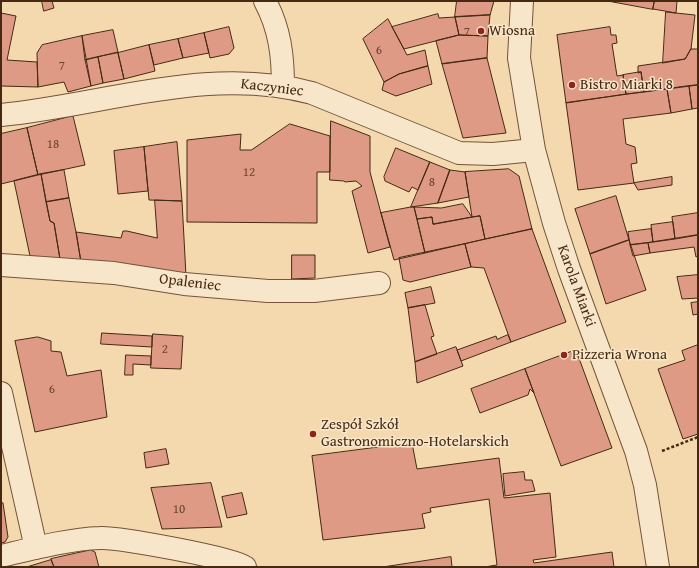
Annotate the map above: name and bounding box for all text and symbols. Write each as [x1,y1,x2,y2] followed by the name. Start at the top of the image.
[489,22,535,40] place label: Wiosna
[464,25,470,41] house number: 7
[476,26,486,36] marker: Wiosna
[376,43,382,59] house number: 6
[59,59,65,75] house number: 7
[240,75,304,101] street label: Kaczyniec
[580,76,673,94] place label: Bistro Miarki 8
[567,80,577,90] marker: Bistro Miarki 8
[47,137,59,153] house number: 18
[243,165,255,181] house number: 12
[429,175,435,191] house number: 8
[553,243,599,329] street label: Karola Miarki
[158,270,222,296] street label: Opaleniec
[162,342,168,358] house number: 2
[572,346,667,364] place label: Pizzeria Wrona
[559,350,569,360] marker: Pizzeria Wrona
[49,382,55,398] house number: 6
[321,416,509,451] place label: Zespół Szkół Gastronomiczno-Hotelarskich
[308,429,318,439] marker: Zespół Szkół Gastronomiczno-Hotelarskich
[173,502,185,518] house number: 10

